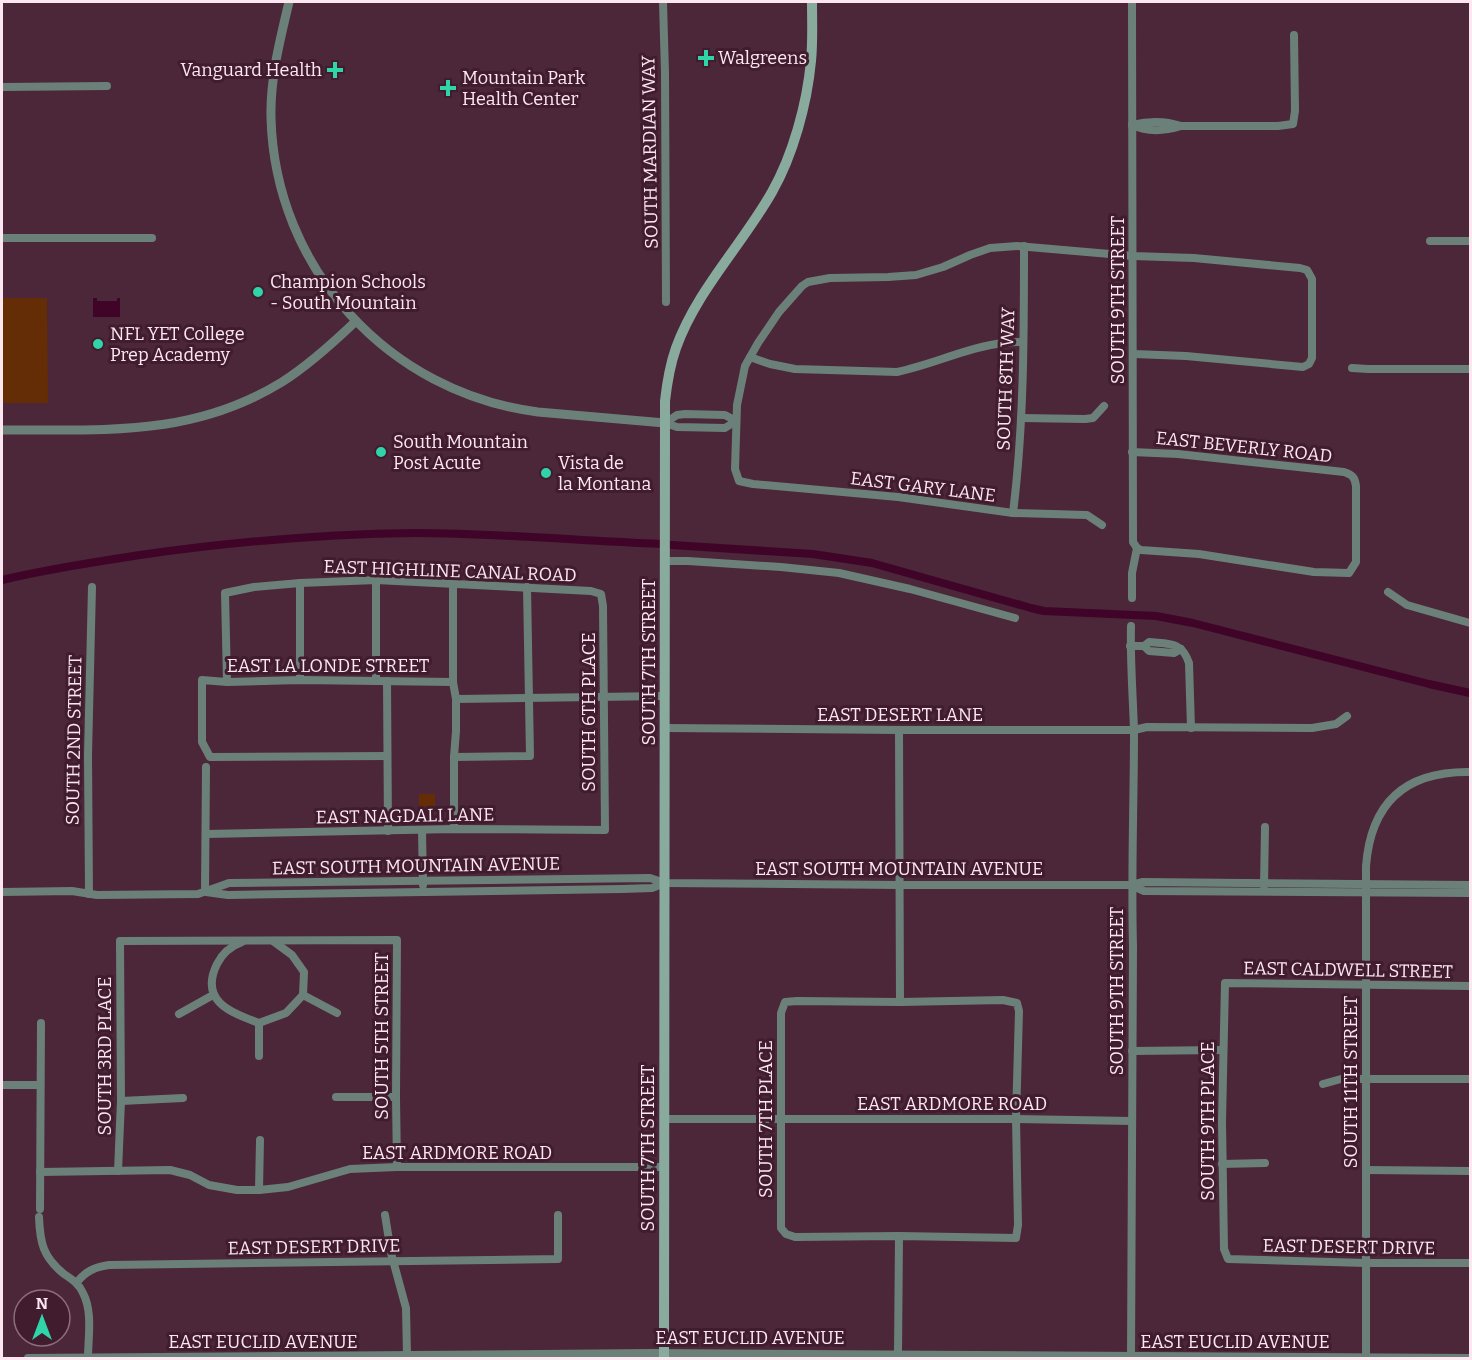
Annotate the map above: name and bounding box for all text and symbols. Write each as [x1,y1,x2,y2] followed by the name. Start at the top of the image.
[718,47,807,69] place label: Walgreens
[699,51,713,65] marker: Walgreens
[637,55,663,249] street label: SOUTH MARDIAN WAY
[180,59,322,81] place label: Vanguard Health
[326,61,344,79] marker: Vanguard Health
[462,67,586,110] place label: Mountain Park Health Center
[439,79,457,97] marker: Mountain Park Health Center
[1107,215,1129,384] street label: SOUTH 9TH STREET
[270,271,426,314] place label: Champion Schools - South Mountain
[251,285,265,299] marker: Champion Schools - South Mountain
[993,307,1020,451] street label: SOUTH 8TH WAY
[110,323,245,366] place label: NFL YET College Prep Academy
[91,337,105,351] marker: NFL YET College Prep Academy
[1155,427,1333,467] street label: EAST BEVERLY ROAD
[393,431,528,474] place label: South Mountain Post Acute
[374,445,388,459] marker: South Mountain Post Acute
[558,452,651,495] place label: Vista de la Montana
[539,466,553,480] marker: Vista de la Montana
[849,467,997,507] street label: EAST GARY LANE
[323,556,577,586] street label: EAST HIGHLINE CANAL ROAD
[638,578,660,746] street label: SOUTH 7TH STREET
[578,632,600,792] street label: SOUTH 6TH PLACE
[62,654,86,825] street label: SOUTH 2ND STREET
[227,655,430,677] street label: EAST LA LONDE STREET
[817,704,983,726] street label: EAST DESERT LANE
[315,803,495,829] street label: EAST NAGDALI LANE
[272,852,560,880] street label: EAST SOUTH MOUNTAIN AVENUE
[755,858,1043,880] street label: EAST SOUTH MOUNTAIN AVENUE
[1106,906,1128,1075] street label: SOUTH 9TH STREET
[371,952,393,1120] street label: SOUTH 5TH STREET
[1243,957,1453,983] street label: EAST CALDWELL STREET
[94,977,116,1135] street label: SOUTH 3RD PLACE
[1340,995,1362,1168] street label: SOUTH 11TH STREET
[755,1040,777,1198] street label: SOUTH 7TH PLACE
[1197,1041,1219,1201] street label: SOUTH 9TH PLACE
[637,1064,659,1232] street label: SOUTH 7TH STREET
[857,1093,1047,1115] street label: EAST ARDMORE ROAD
[362,1142,552,1164] street label: EAST ARDMORE ROAD
[227,1234,401,1260] street label: EAST DESERT DRIVE
[1262,1234,1436,1260] street label: EAST DESERT DRIVE
[12,1288,72,1348] north arrow
[36,1294,48,1313] text: N
[655,1327,845,1349] street label: EAST EUCLID AVENUE
[168,1331,358,1353] street label: EAST EUCLID AVENUE
[1140,1331,1330,1353] street label: EAST EUCLID AVENUE

